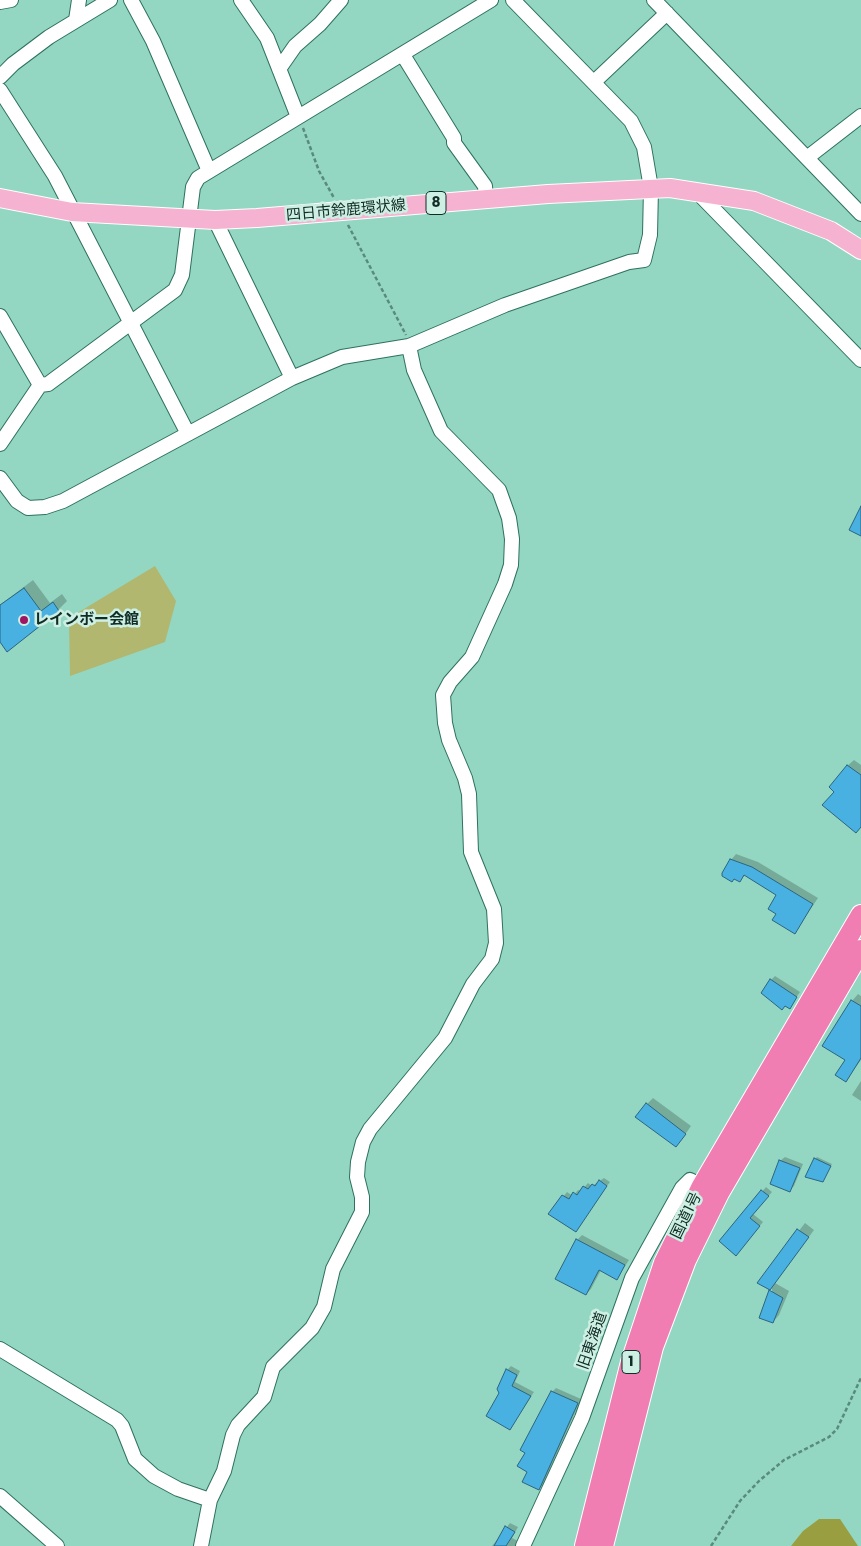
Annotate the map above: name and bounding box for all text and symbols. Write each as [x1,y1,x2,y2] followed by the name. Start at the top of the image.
[426,192,446,214] road number: 8
[285,197,407,225] street label: 四日市鈴鹿環状線
[34,611,139,629] place label: レインボー会館
[18,614,30,626] marker: レインボー会館
[668,1190,706,1242] street label: 国道1号
[575,1310,611,1372] street label: 旧東海道
[622,1350,640,1374] road number: 1

